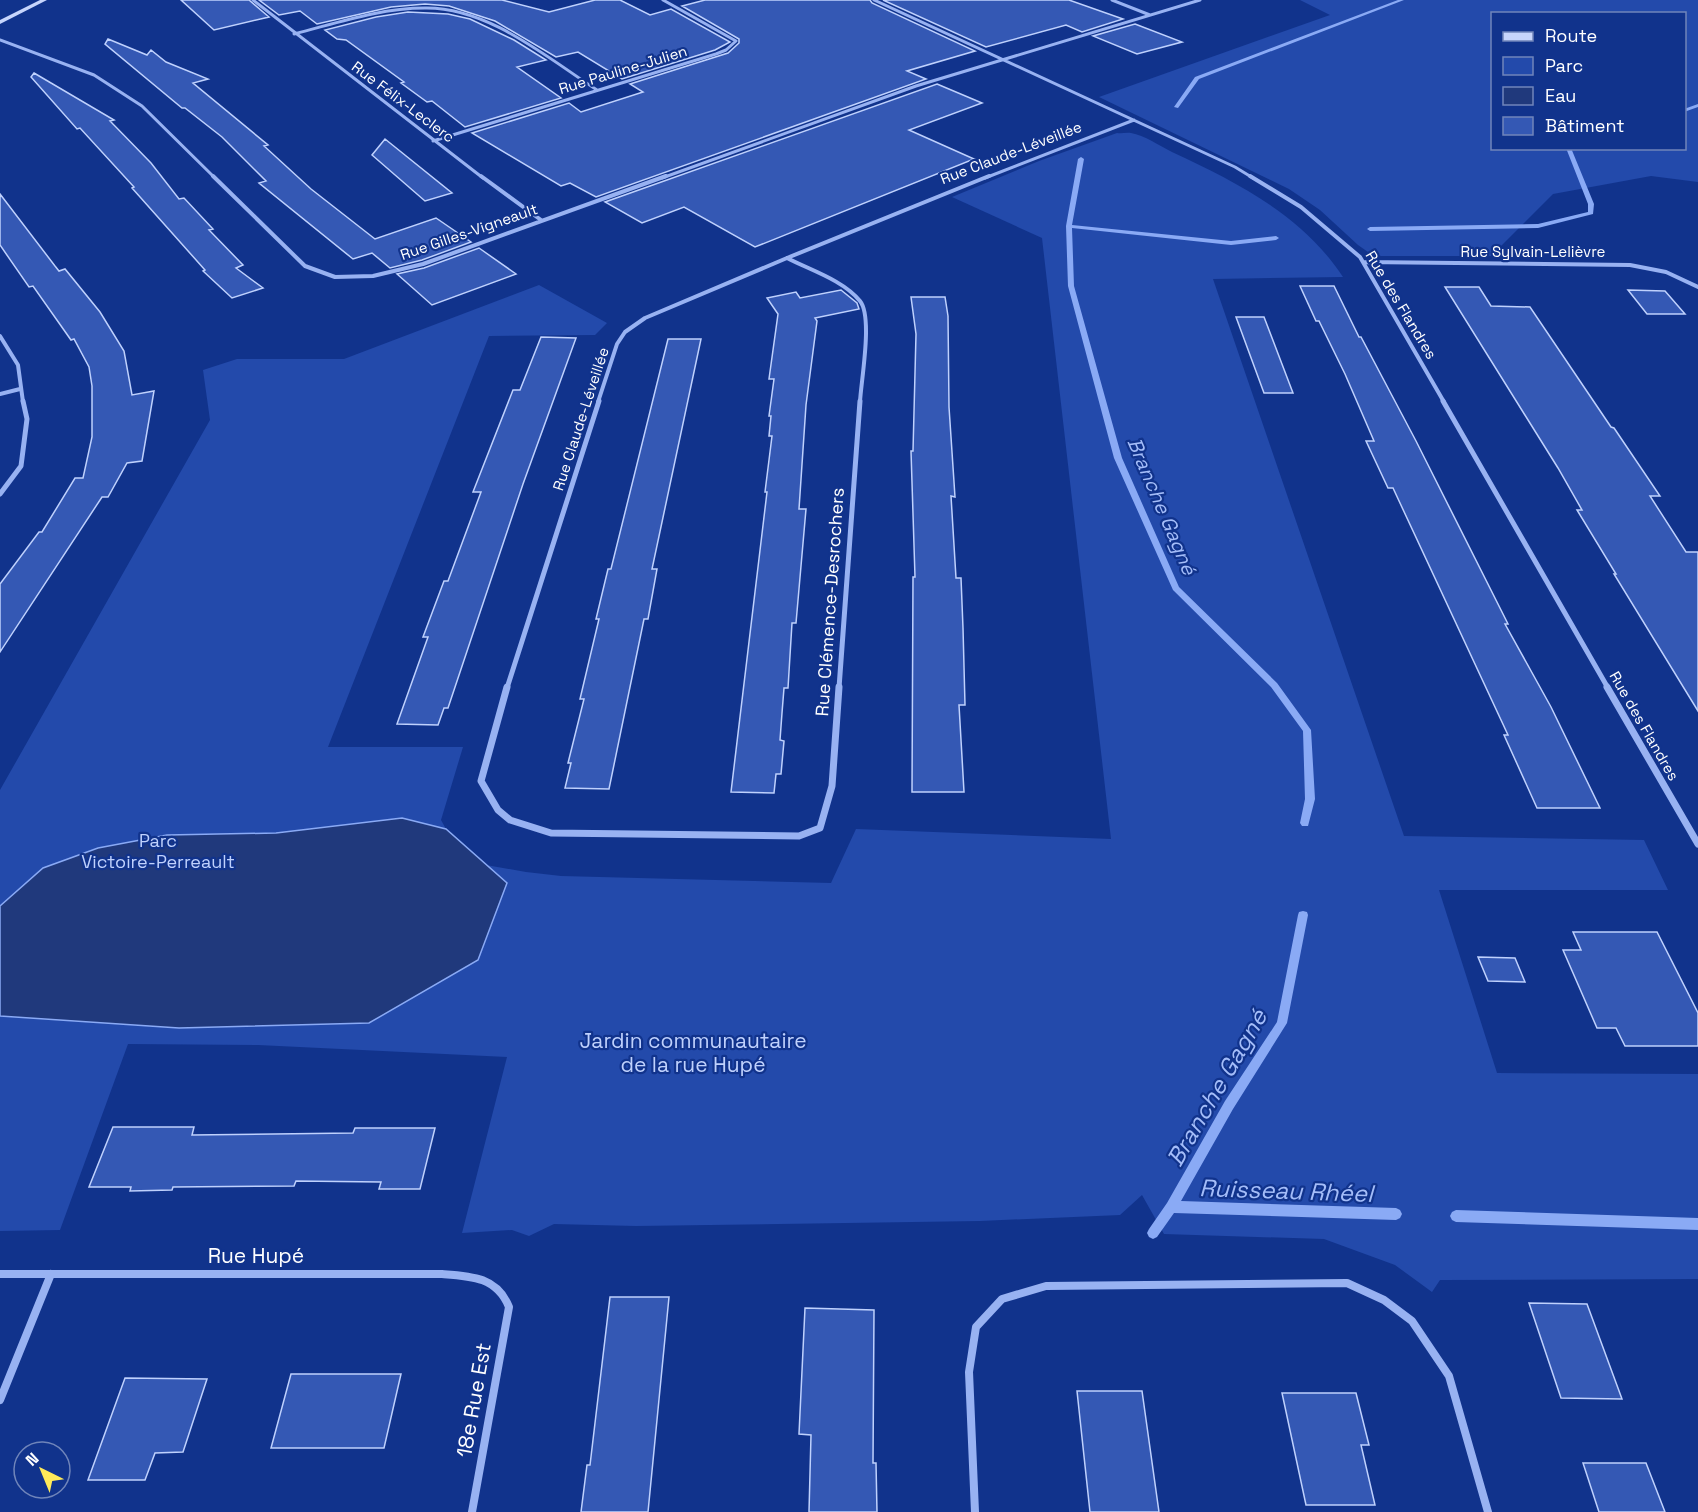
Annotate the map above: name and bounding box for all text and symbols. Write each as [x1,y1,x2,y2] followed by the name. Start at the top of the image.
[1491,12,1686,150] legend
[1545,24,1597,47] text: Route
[556,41,689,98] street label: Rue Pauline-Julien
[1545,54,1583,77] text: Parc
[348,57,458,146] street label: Rue Félix-Leclerc
[1545,84,1576,107] text: Eau
[1545,114,1625,137] text: Bâtiment
[937,117,1084,188] street label: Rue Claude-Léveillée
[398,199,540,264] street label: Rue Gilles-Vigneault
[1461,242,1606,261] street label: Rue Sylvain-Lelièvre
[1362,247,1441,362] street label: Rue des Flandres
[548,345,613,493] street label: Rue Claude-Léveillée
[1121,433,1203,580] water label: Branche Gagné
[810,487,849,717] street label: Rue Clémence-Desrochers
[1605,668,1683,784] street label: Rue des Flandres
[81,829,235,873] park label: Parc Victoire-Perreault
[1159,1003,1274,1172] water label: Branche Gagné
[579,1027,807,1078] park label: Jardin communautaire de la rue Hupé
[1199,1172,1376,1209] water label: Ruisseau Rhéel
[208,1242,304,1269] street label: Rue Hupé
[450,1340,497,1459] street label: 18e Rue Est
[12,1440,72,1500] north arrow
[21,1448,43,1471] text: N

